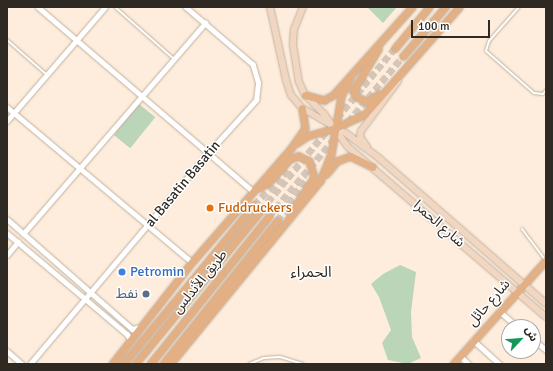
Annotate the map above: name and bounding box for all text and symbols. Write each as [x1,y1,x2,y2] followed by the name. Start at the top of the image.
[413,12,492,38] scale bar
[418,19,450,34] text: 100 m
[142,137,224,231] street label: al Basatin Basatin
[410,197,468,251] street label: شارع الحمرا
[218,200,292,216] place label: Fuddruckers
[205,203,215,213] marker: Fuddruckers
[169,247,231,317] street label: طريق الأندلس
[130,264,184,280] place label: Petromin
[291,264,331,282] district label: الحمراء
[117,267,127,277] marker: Petromin
[464,276,514,330] street label: شارع حائل
[116,286,138,302] place label: نفط
[141,289,151,299] marker: نفط
[501,319,541,359] north arrow
[522,324,540,344] text: ش

